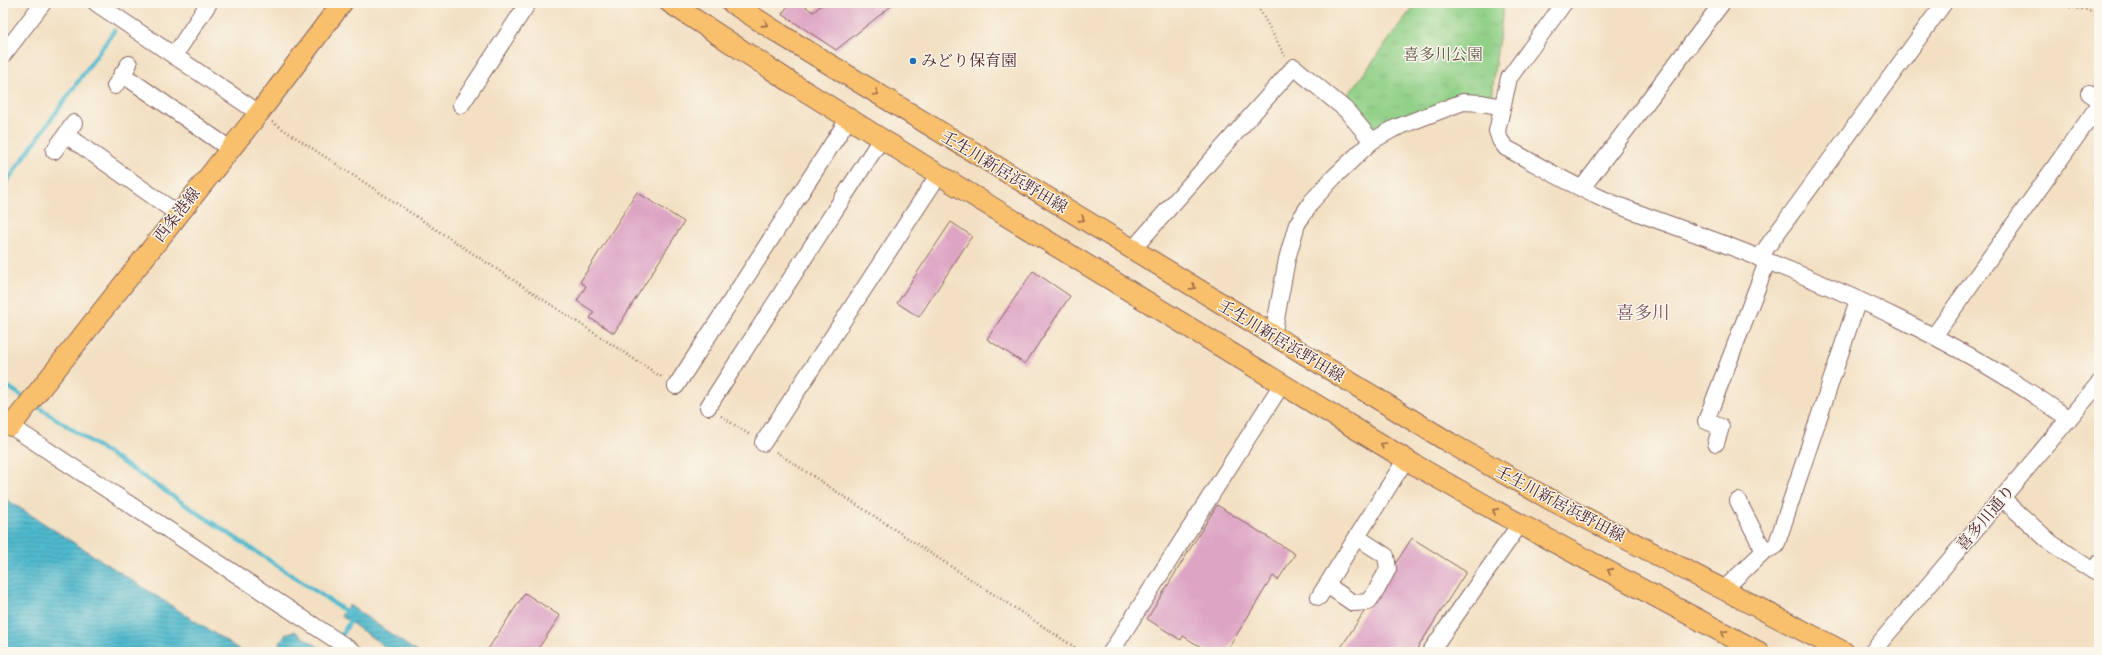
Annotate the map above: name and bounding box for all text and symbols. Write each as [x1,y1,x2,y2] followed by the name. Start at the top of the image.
[761,20,768,27] one-way arrow
[1403,44,1483,66] park label: 喜多川公園
[921,50,1017,72] place label: みどり保育園
[908,56,918,66] marker: みどり保育園
[871,88,878,95] one-way arrow
[937,125,1071,219] street label: 壬生川新居浜野田線
[149,183,205,247] street label: 西条港線
[1078,215,1085,222] one-way arrow
[1189,282,1196,290] one-way arrow
[1214,294,1348,388] street label: 壬生川新居浜野田線
[1616,301,1670,325] district label: 喜多川
[1380,443,1387,450] one-way arrow
[1491,460,1629,548] street label: 壬生川新居浜野田線
[1952,480,2020,556] street label: 喜多川通り
[1492,508,1499,515] one-way arrow
[1607,568,1614,576] one-way arrow
[1721,631,1729,638] one-way arrow

